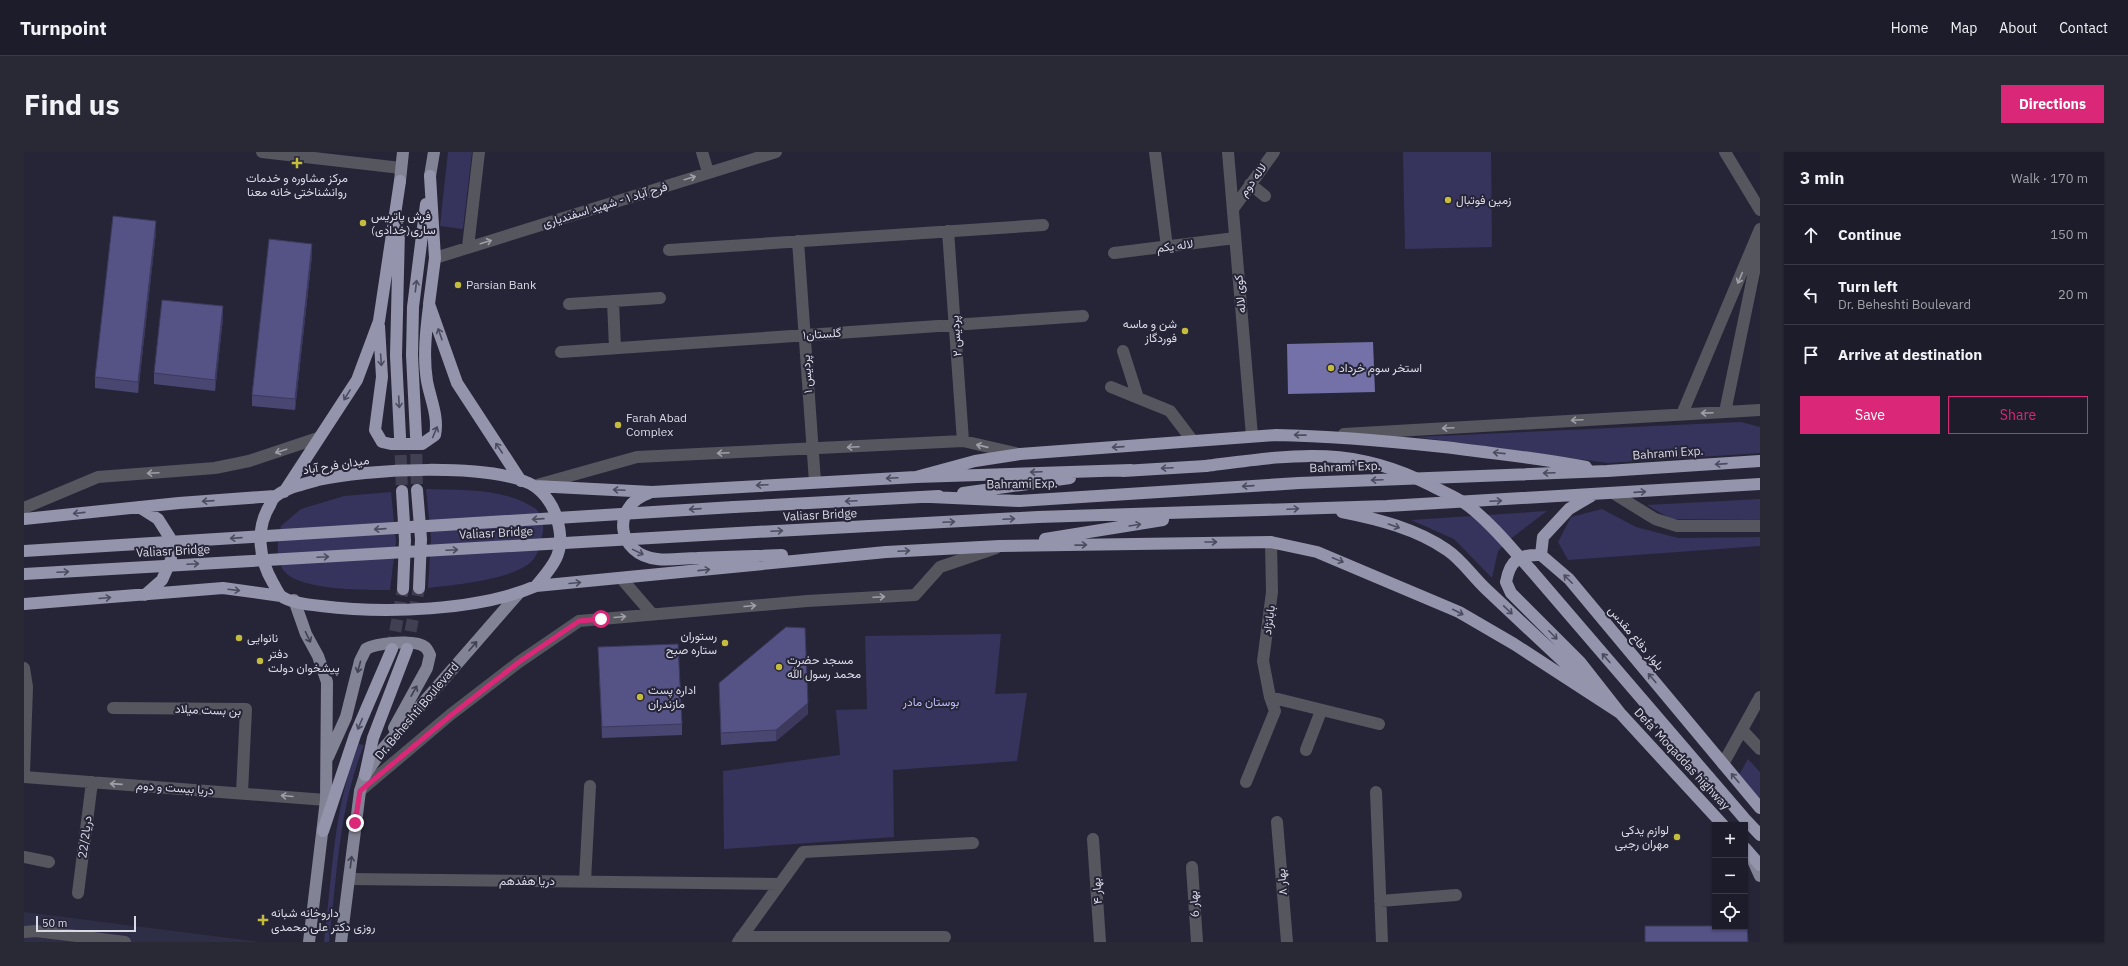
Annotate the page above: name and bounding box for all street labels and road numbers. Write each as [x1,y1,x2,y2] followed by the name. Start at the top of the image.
[1235,160,1271,200] street label: لاله دوم
[540,178,670,233] street label: فرح آباد ۱ - شهید اسفندیاری
[1156,236,1194,256] street label: لاله یکم
[1230,274,1250,314] street label: کوی لاله
[947,315,965,357] street label: پردیس ۲
[802,325,842,342] street label: گلستان۱
[798,354,816,394] street label: پردیس ۱
[1632,443,1704,462] street label: Bahrami Exp.
[302,452,371,479] street label: میدان فرح آباد
[1309,458,1381,475] street label: Bahrami Exp.
[986,475,1058,492] street label: Bahrami Exp.
[783,505,858,524] street label: Valiasr Bridge
[459,523,534,542] street label: Valiasr Bridge
[136,541,211,560] street label: Valiasr Bridge
[1604,602,1668,674] street label: بلوار دفاع مقدس
[1259,604,1279,636] street label: بابانژاد
[371,659,462,763] street label: Dr. Beheshti Boulevard
[175,701,241,719] street label: بن بست میلاد
[1631,705,1733,813] street label: Defa' Moqaddas highway
[136,777,215,799] street label: دریا بیست و دوم
[74,814,96,859] street label: دریا22/2
[1273,868,1291,896] street label: بهار ۸
[499,873,555,889] street label: دریا هفدهم
[1088,877,1106,905] street label: بهار ۴
[1185,890,1203,918] street label: بهار 6

